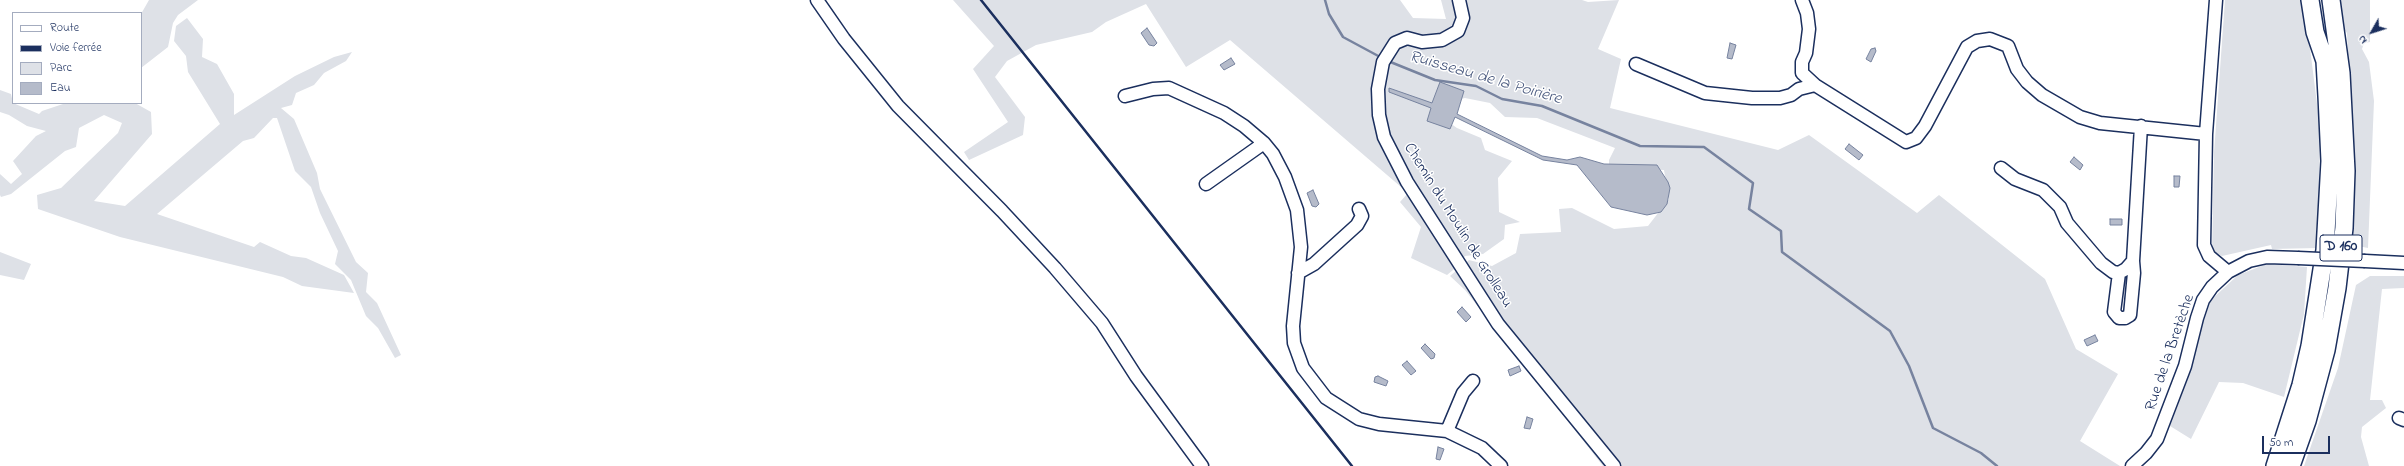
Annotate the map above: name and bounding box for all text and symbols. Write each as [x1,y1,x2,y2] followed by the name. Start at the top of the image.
[12,12,142,104] legend
[2352,12,2392,52] north arrow
[50,19,79,37] text: Route
[2354,32,2371,47] text: N
[50,39,102,57] text: Voie ferrée
[1407,47,1563,111] water label: Ruisseau de la Poirière
[50,59,72,77] text: Parc
[50,79,71,97] text: Eau
[1398,140,1516,312] street label: Chemin du Moulin de Grolleau
[2320,235,2362,261] road number: D 160
[2142,292,2200,414] street label: Rue de la Bretèche
[2264,428,2332,454] scale bar
[2269,434,2293,452] text: 50 m

